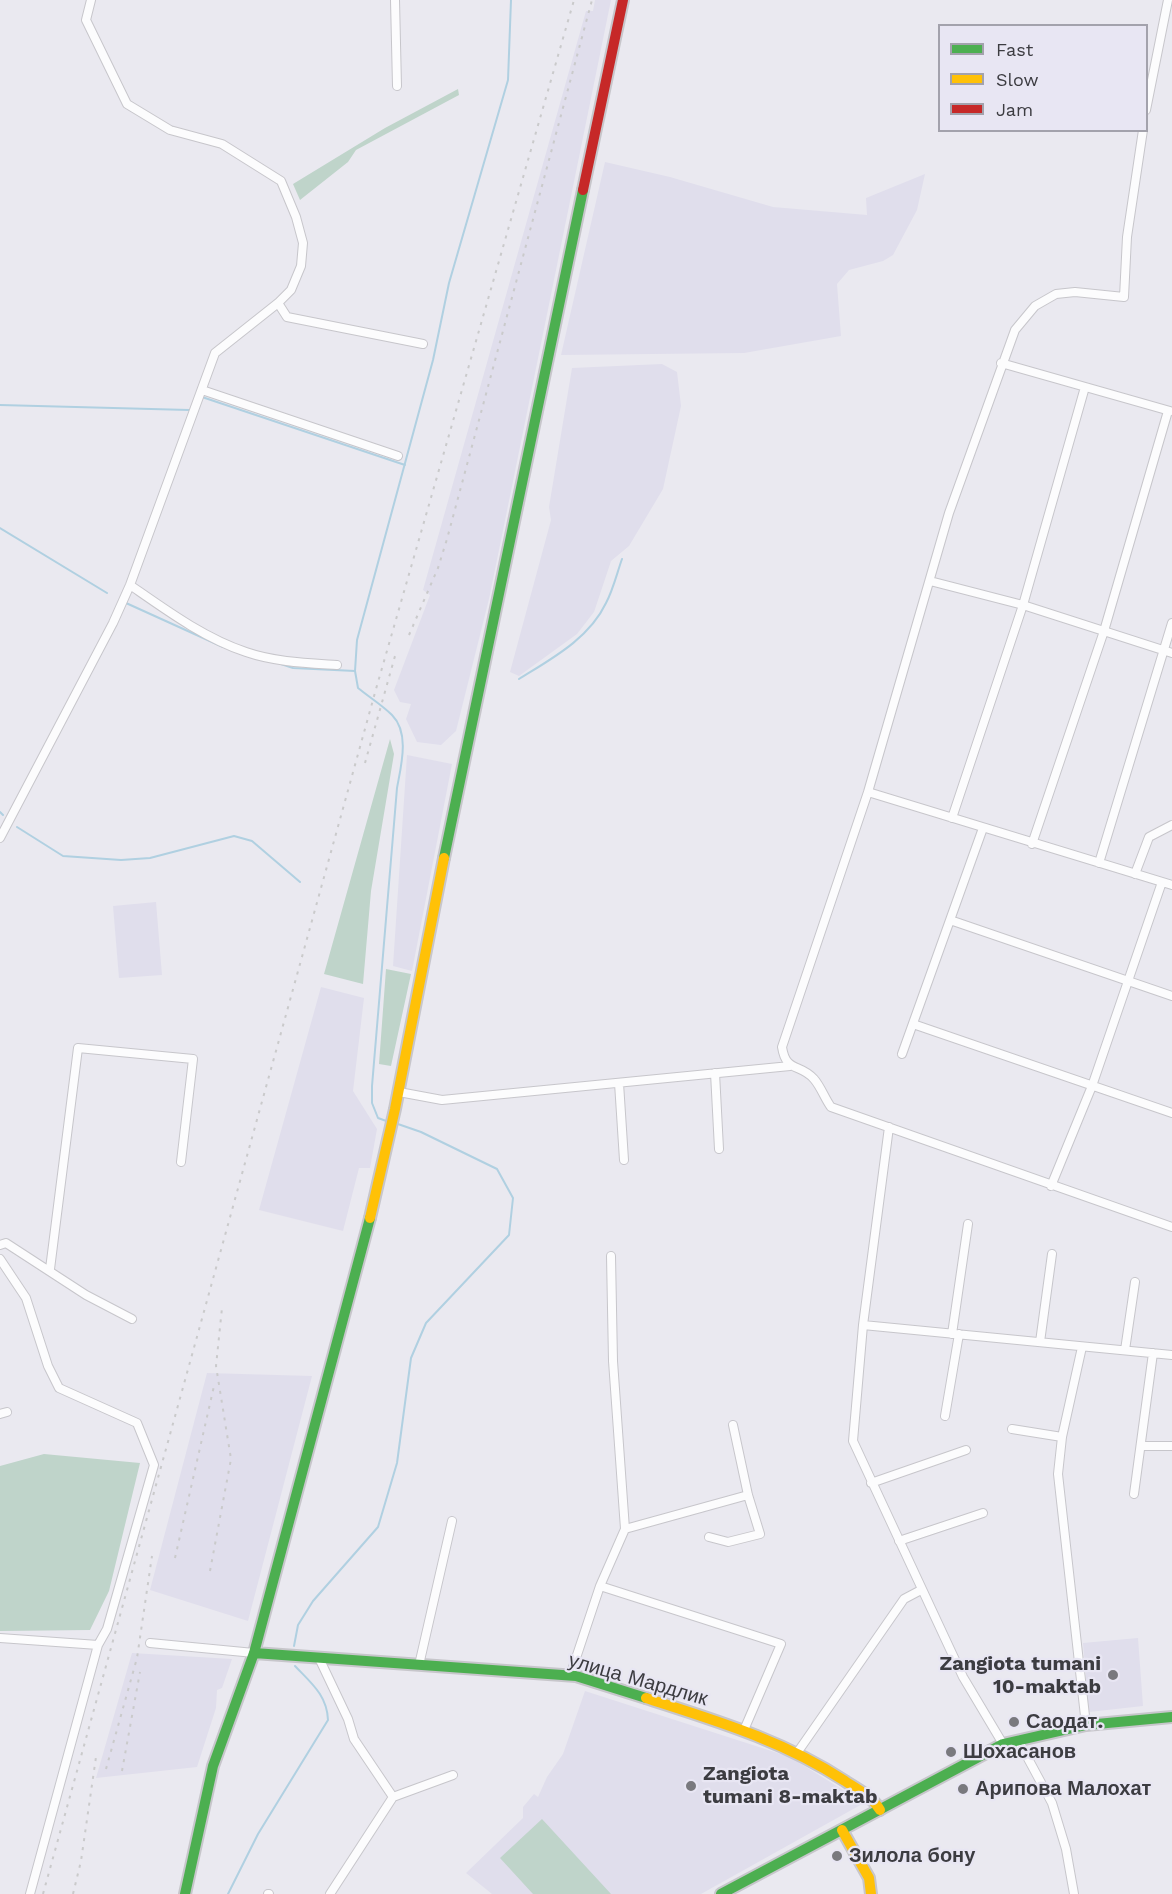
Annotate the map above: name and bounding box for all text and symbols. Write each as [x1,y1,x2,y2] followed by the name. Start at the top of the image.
[938,24,1148,132] legend
[996,39,1033,60] text: Fast
[996,69,1039,90] text: Slow
[996,99,1033,120] text: Jam
[566,1649,710,1711] street label: улица Мардлик
[939,1652,1101,1699] place label: Zangiota tumani 10-maktab
[1106,1668,1120,1682] marker: Zangiota tumani 10-maktab
[1026,1710,1103,1734] place label: Саодат.
[1007,1715,1021,1729] marker: Саодат.
[963,1740,1076,1764] place label: Шохасанов
[944,1745,958,1759] marker: Шохасанов
[703,1762,877,1809] place label: Zangiota tumani 8-maktab
[975,1777,1151,1801] place label: Арипова Малохат
[684,1779,698,1793] marker: Zangiota tumani 8-maktab
[956,1782,970,1796] marker: Арипова Малохат
[849,1844,975,1868] place label: Зилола бону
[830,1849,844,1863] marker: Зилола бону

